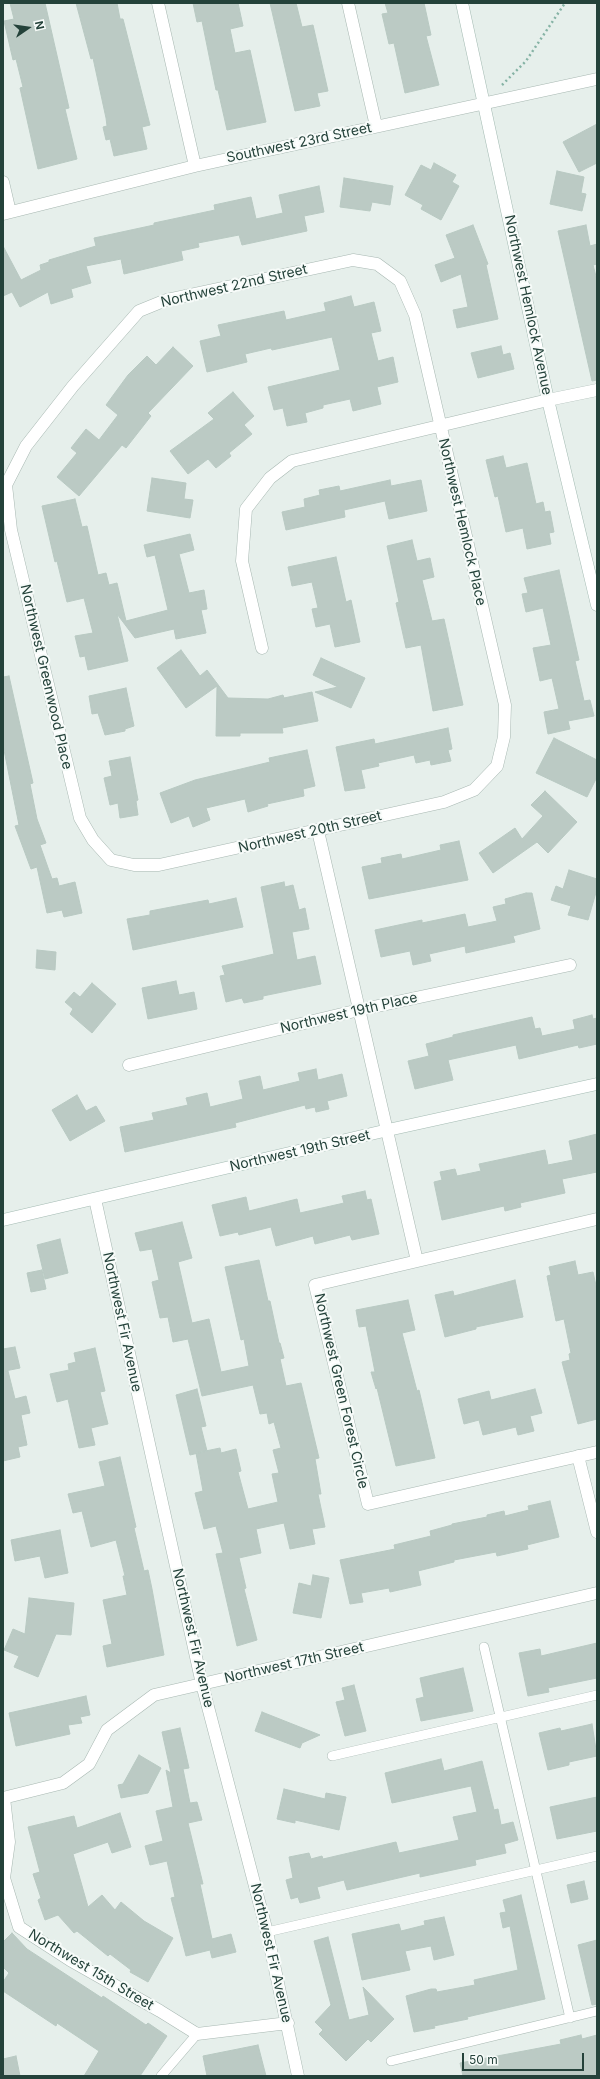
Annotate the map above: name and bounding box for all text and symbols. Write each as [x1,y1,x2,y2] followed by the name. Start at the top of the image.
[8,8,48,48] north arrow
[32,20,47,31] text: N
[225,119,373,167] street label: Southwest 23rd Street
[501,213,555,397] street label: Northwest Hemlock Avenue
[159,261,309,311] street label: Northwest 22nd Street
[435,437,489,607] street label: Northwest Hemlock Place
[17,583,75,771] street label: Northwest Greenwood Place
[237,807,383,857] street label: Northwest 20th Street
[279,989,419,1037] street label: Northwest 19th Place
[228,1127,372,1175] street label: Northwest 19th Street
[99,1251,145,1393] street label: Northwest Fir Avenue
[310,1292,372,1490] street label: Northwest Green Forest Circle
[169,1567,217,1709] street label: Northwest Fir Avenue
[223,1639,365,1687] street label: Northwest 17th Street
[247,1882,295,2024] street label: Northwest Fir Avenue
[25,1926,157,2014] street label: Northwest 15th Street
[464,2045,586,2071] scale bar
[469,2052,498,2067] text: 50 m

